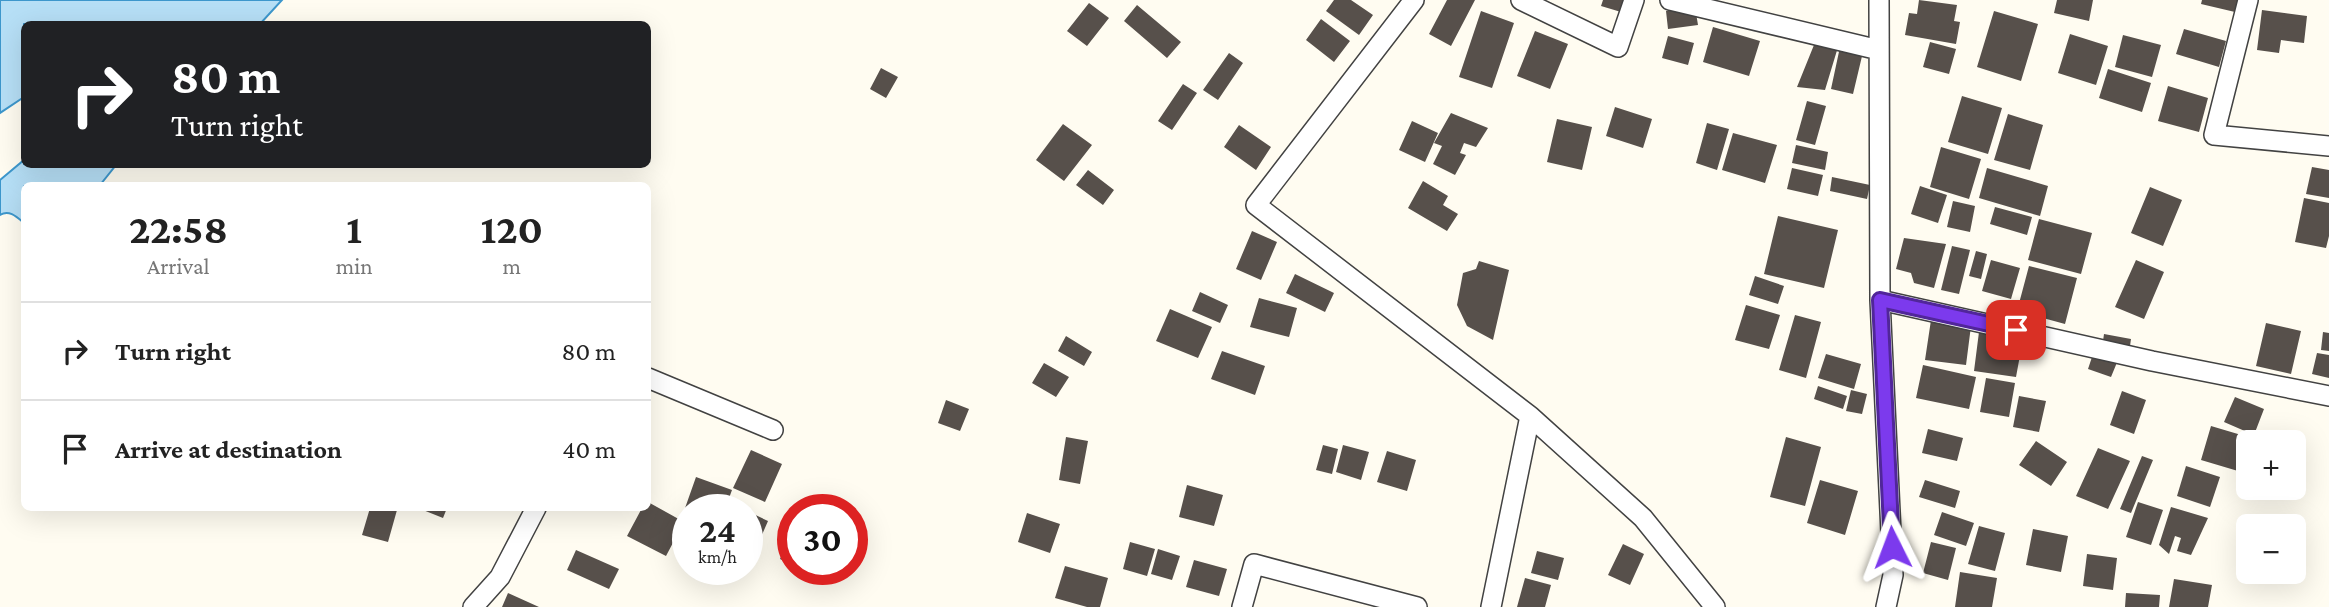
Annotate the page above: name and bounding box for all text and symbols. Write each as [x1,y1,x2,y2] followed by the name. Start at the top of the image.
[56,49,147,140] icon: right
[171,49,280,104] text: 80 m
[171,107,303,143] text: Turn right
[129,205,228,252] text: 22:58
[346,205,362,252] text: 1
[480,205,543,252] text: 120
[147,253,210,279] text: Arrival
[336,253,373,279] text: min
[503,253,521,279] text: m
[1986,300,2046,360] pin
[1997,311,2035,349] icon: arrive
[56,332,94,370] icon: right
[115,337,231,366] text: Turn right
[562,337,616,366] text: 80 m
[56,430,94,468] icon: arrive
[2236,430,2306,584] map controls
[2236,430,2306,500] button: +
[115,435,342,464] text: Arrive at destination
[562,435,616,464] text: 40 m
[777,494,868,585] speed limit sign: 30
[1855,510,1929,584] position arrow
[699,511,736,550] text: 24
[2236,514,2306,584] button: −
[698,547,737,567] text: km/h

